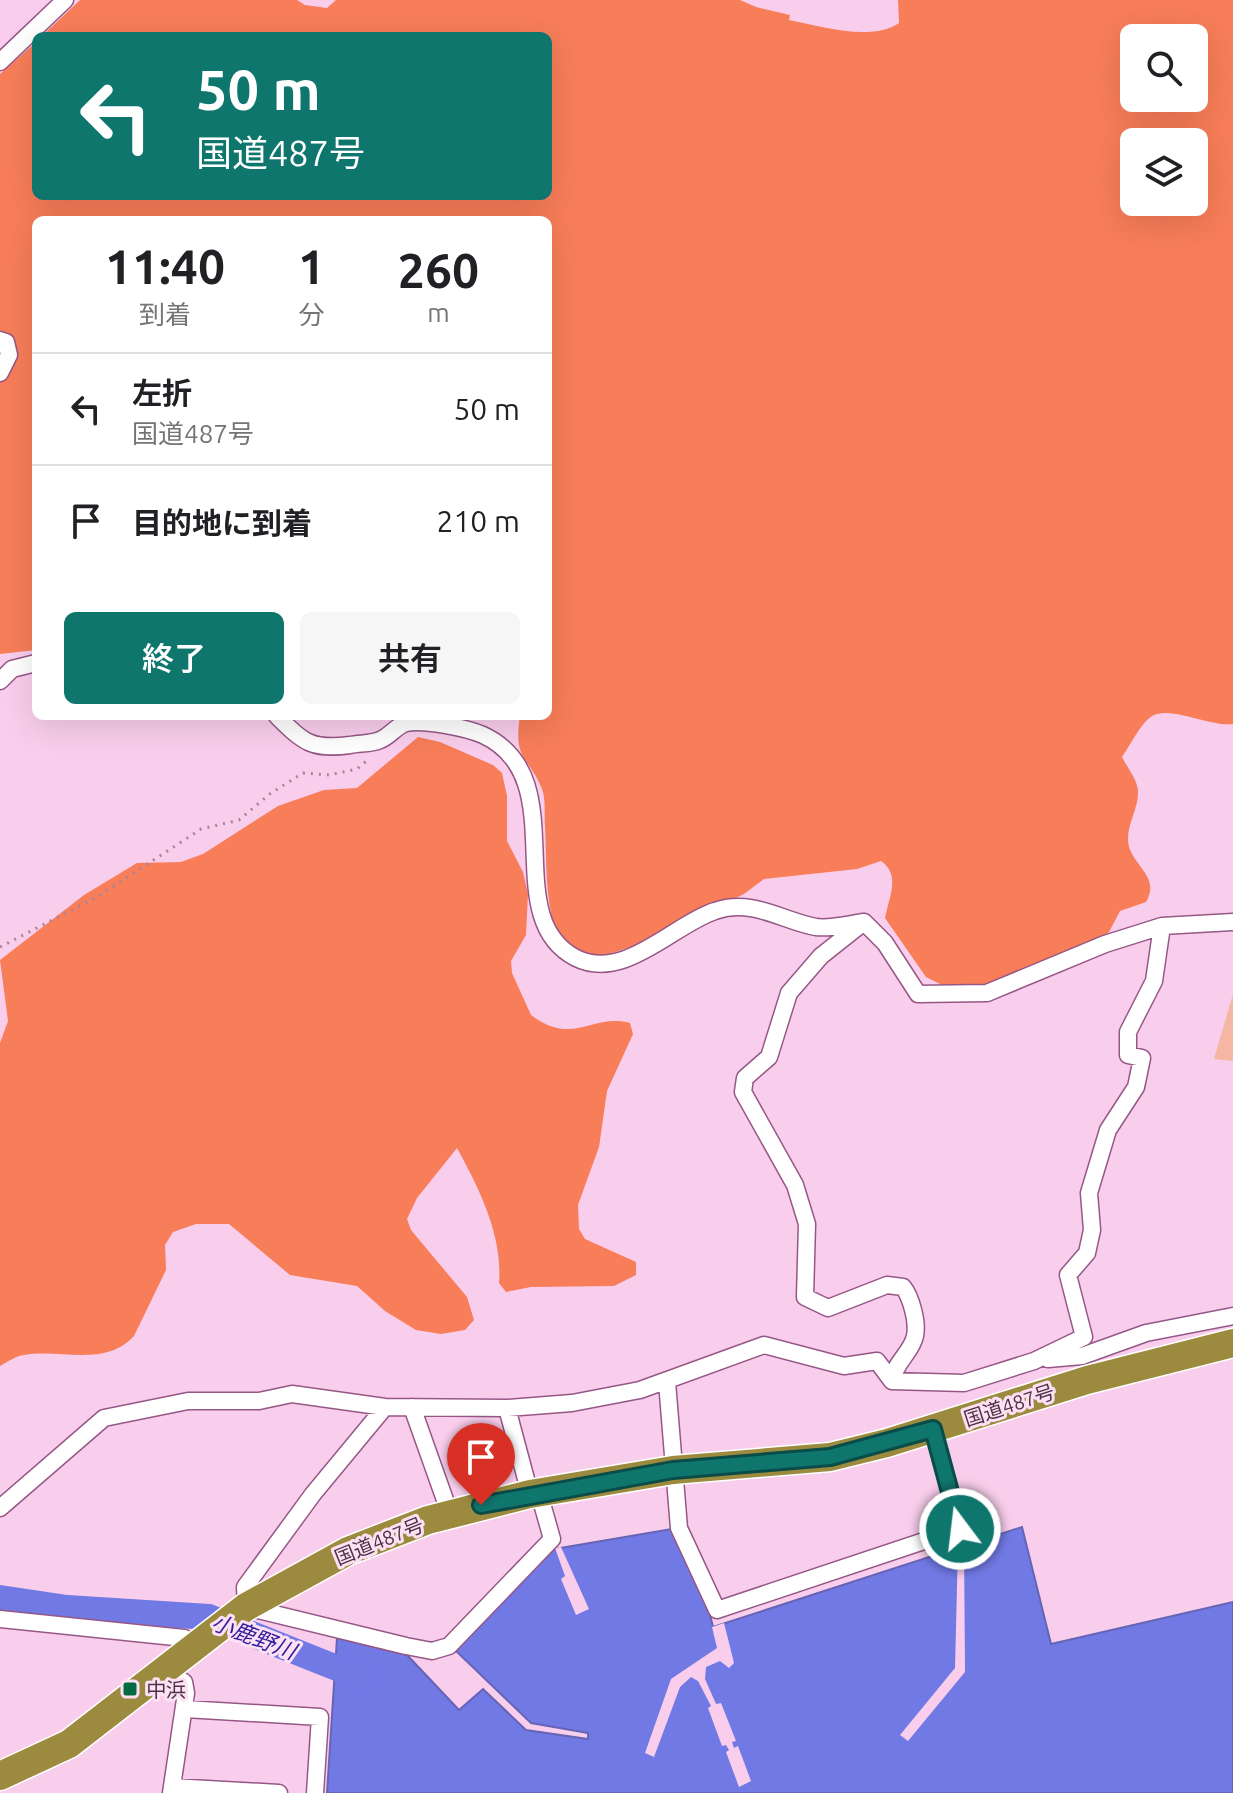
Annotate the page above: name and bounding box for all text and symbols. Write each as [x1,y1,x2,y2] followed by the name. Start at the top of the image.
[1120,24,1208,216] map controls
[1120,24,1208,112] button: search
[196,58,321,121] text: 50 m
[64,64,168,168] icon: left
[1120,128,1208,216] button: layers
[196,132,365,173] text: 国道487号
[105,239,225,293] text: 11:40
[298,239,325,293] text: 1
[398,243,479,297] text: 260
[427,298,450,327] text: m
[139,300,191,329] text: 到着
[298,300,324,329] text: 分
[132,376,192,410] text: 左折
[64,387,108,431] icon: left
[453,392,520,426] text: 50 m
[132,419,254,448] text: 国道487号
[64,499,108,543] icon: arrive
[436,504,520,538] text: 210 m
[132,506,312,540] text: 目的地に到着
[64,612,284,704] button: 終了
[300,612,520,704] button: 共有
[961,1380,1057,1430] street label: 国道487号
[447,1423,515,1505] pin
[459,1435,503,1479] icon: arrive
[918,1487,1002,1571] position arrow
[331,1513,427,1569] street label: 国道487号
[208,1609,301,1664] water label: 小鹿野川
[146,1678,186,1701] place label: 中浜
[121,1680,139,1698] marker: 中浜

